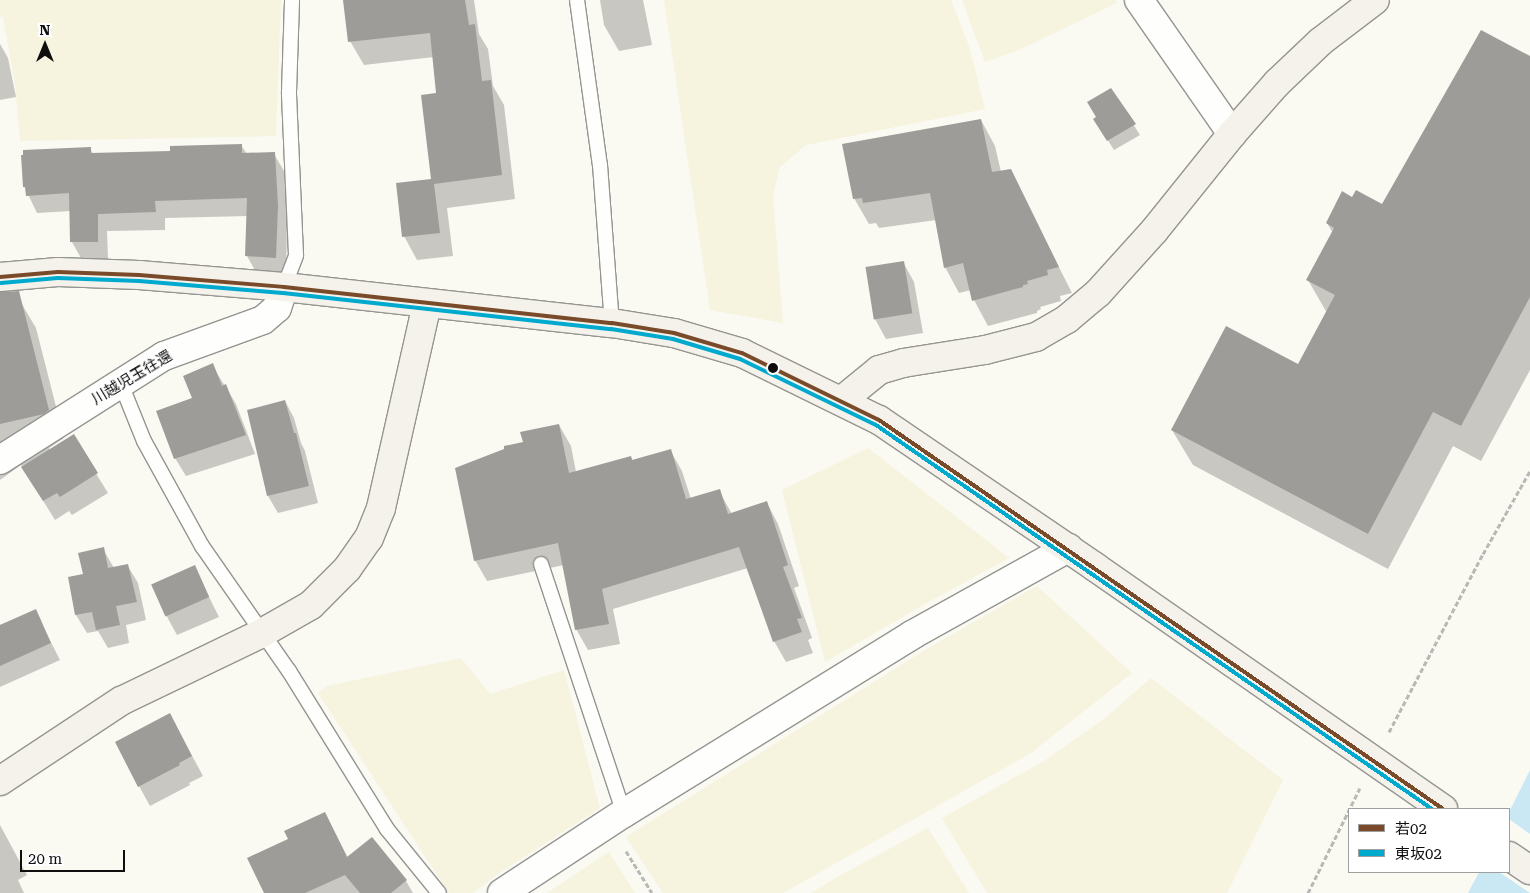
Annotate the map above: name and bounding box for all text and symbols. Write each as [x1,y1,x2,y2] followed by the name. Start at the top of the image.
[20,20,70,70] north arrow
[40,22,50,38] text: N
[89,347,175,409] street label: 川越児玉往還
[768,363,778,373] unlabelled marker
[1348,808,1510,873] legend
[1395,820,1427,838] text: 若02
[22,840,128,872] scale bar
[1395,845,1442,863] text: 東坂02
[28,850,62,868] text: 20 m

